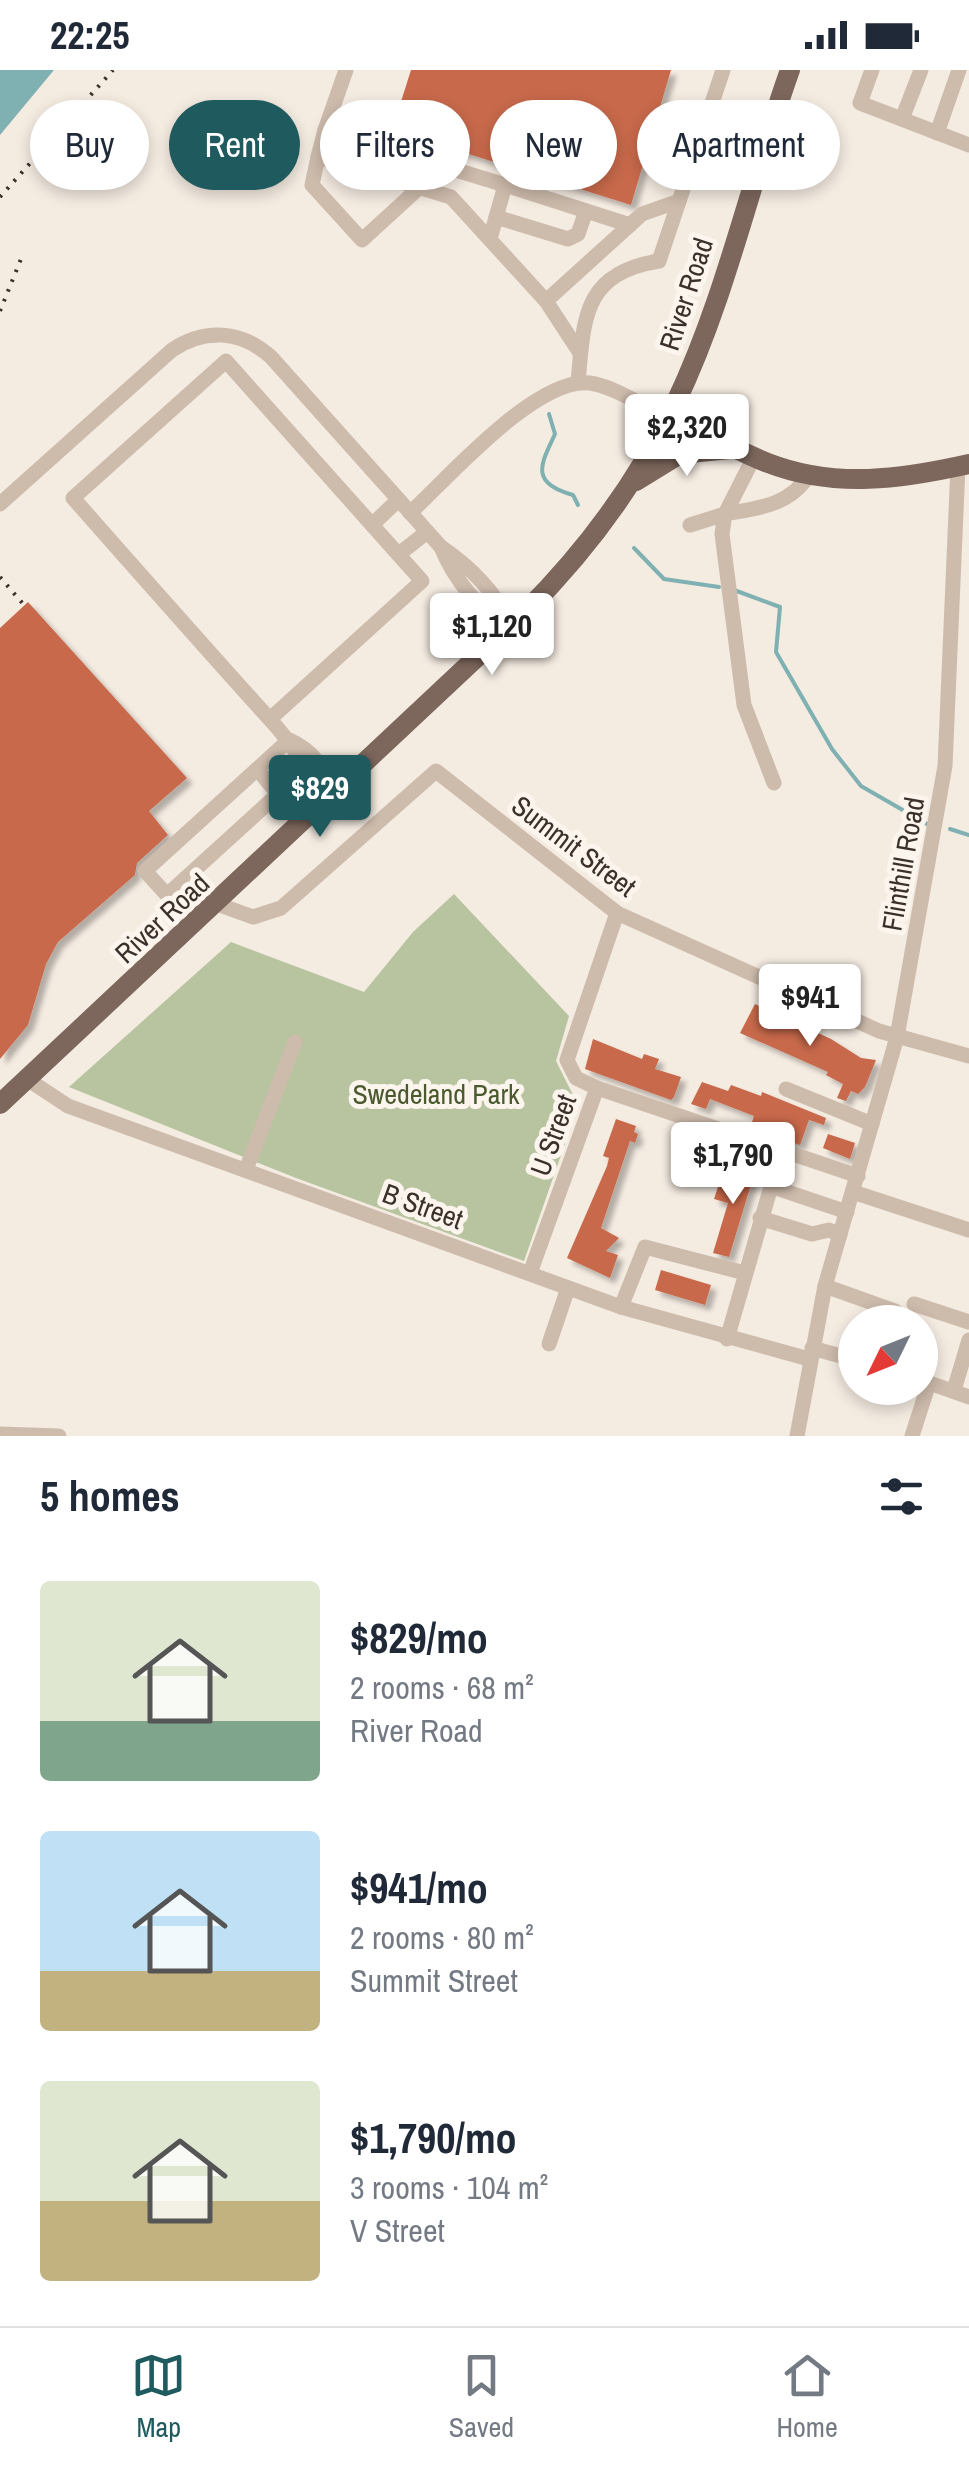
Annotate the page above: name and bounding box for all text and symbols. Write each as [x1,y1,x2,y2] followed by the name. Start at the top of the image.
[50,10,130,61] text: 22:25
[30,100,149,190] chip: Buy
[169,100,300,190] chip: Rent
[320,100,470,190] chip: Filters
[490,100,617,190] chip: New
[637,100,840,190] chip: Apartment
[650,233,722,355] street label: River Road
[606,394,768,479] pin: $2,320
[647,405,727,448] text: $2,320
[411,593,573,678] pin: $1,120
[452,604,532,647] text: $1,120
[261,755,379,840] pin: $829
[291,766,349,809] text: $829
[504,787,644,905] street label: Summit Street
[873,794,933,934] street label: Flinthill Road
[107,865,217,971] street label: River Road
[751,964,869,1049] pin: $941
[781,975,839,1018] text: $941
[352,1075,520,1113] park label: Swedeland Park
[521,1089,585,1181] street label: U Street
[652,1122,814,1207] pin: $1,790
[693,1133,773,1176] text: $1,790
[378,1174,468,1238] street label: B Street
[838,1305,938,1405] north arrow
[838,1305,938,1405] map controls
[40,1468,180,1524] text: 5 homes
[874,1469,929,1524] icon: filters
[350,1610,488,1666] text: $829/mo
[120,1621,240,1741] icon: home
[350,1666,534,1709] text: 2 rooms · 68 m²
[350,1709,483,1752] text: River Road
[350,1860,488,1916] text: $941/mo
[120,1871,240,1991] icon: home
[350,1916,534,1959] text: 2 rooms · 80 m²
[350,1959,518,2002] text: Summit Street
[350,2110,517,2166] text: $1,790/mo
[120,2121,240,2241] icon: home
[350,2166,548,2209] text: 3 rooms · 104 m²
[350,2209,445,2252] text: V Street
[131,2348,186,2446] tab: Map
[449,2348,514,2446] tab: Saved
[776,2348,838,2446] tab: Home

